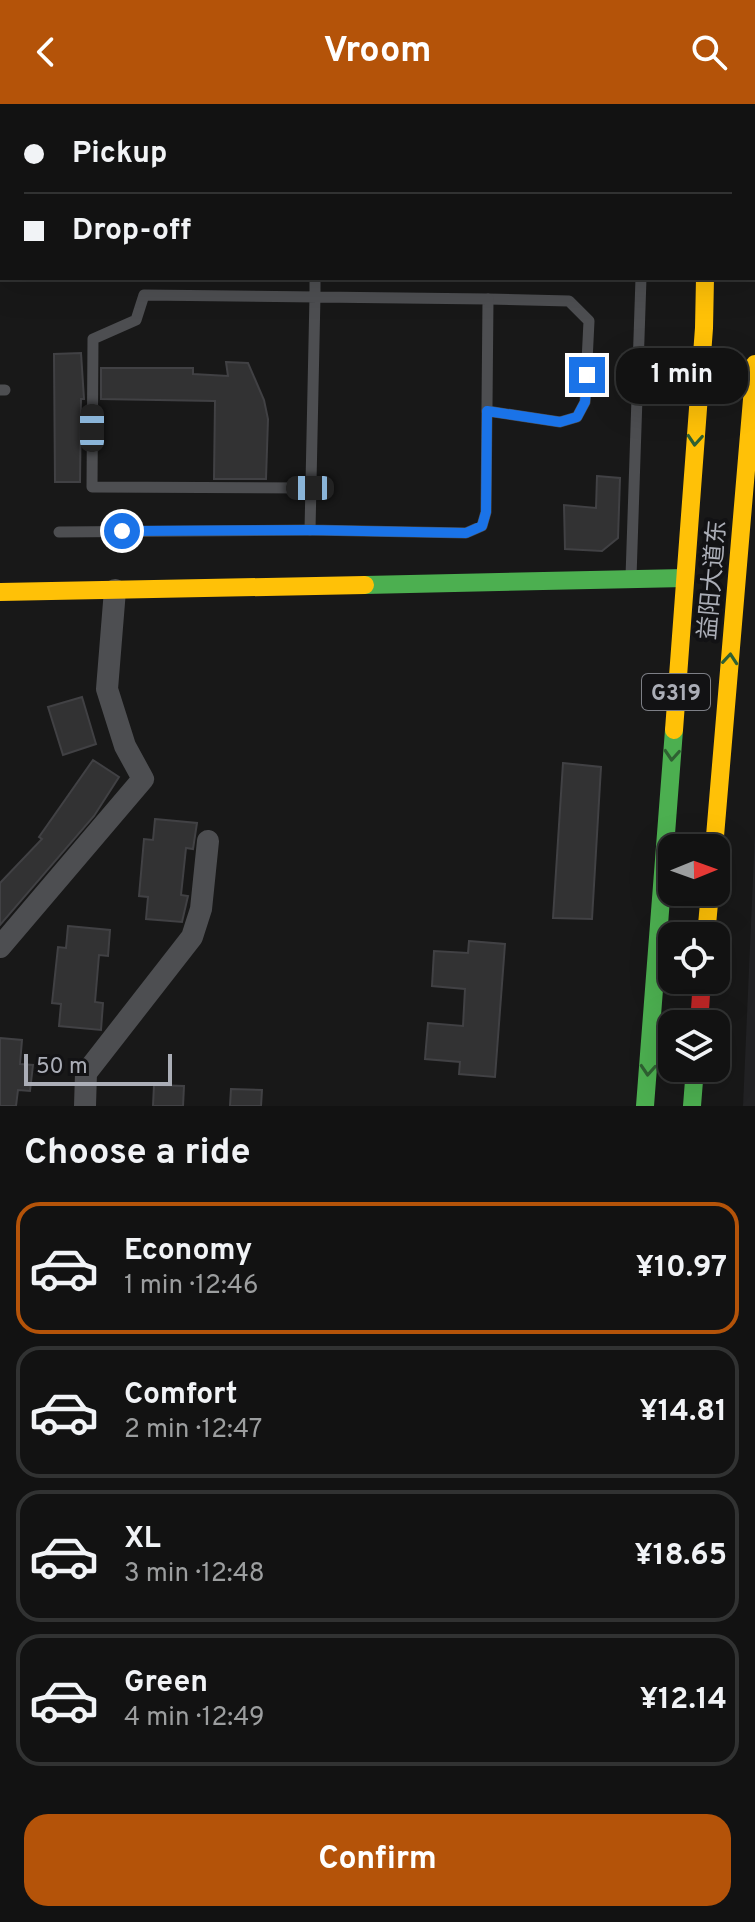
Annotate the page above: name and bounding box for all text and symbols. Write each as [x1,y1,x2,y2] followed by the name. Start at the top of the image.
[323,29,432,75] text: Vroom
[24,30,68,74] icon: back
[687,30,731,74] icon: search
[72,136,167,173] text: Pickup
[72,213,191,250] text: Drop-off
[615,347,747,403] callout: 1 min
[569,357,605,393] route end
[651,359,713,392] text: 1 min
[80,404,104,452] car
[687,434,704,447] one-way arrow
[286,476,334,500] car
[104,513,140,549] route start
[694,519,734,641] street label: 益阳大道东
[721,652,738,665] one-way arrow
[642,674,710,710] road number: G319
[664,749,681,762] one-way arrow
[658,834,730,906] north arrow
[658,834,730,1082] map controls
[658,922,730,994] button: locate
[658,1010,730,1082] button: layers
[24,1050,172,1086] scale bar
[36,1054,88,1081] text: 50 m
[640,1064,657,1077] one-way arrow
[24,1131,250,1177] text: Choose a ride
[28,1232,100,1304] icon: car
[124,1233,252,1270] text: Economy
[636,1250,727,1287] text: ¥10.97
[124,1270,258,1303] text: 1 min · 12:46
[28,1376,100,1448] icon: car
[124,1377,237,1414] text: Comfort
[639,1394,727,1431] text: ¥14.81
[124,1414,262,1447] text: 2 min · 12:47
[28,1520,100,1592] icon: car
[124,1521,161,1558] text: XL
[635,1538,727,1575] text: ¥18.65
[124,1558,265,1591] text: 3 min · 12:48
[28,1664,100,1736] icon: car
[124,1665,208,1702] text: Green
[640,1682,727,1719] text: ¥12.14
[124,1702,264,1735] text: 4 min · 12:49
[24,1814,731,1906] button: Confirm

